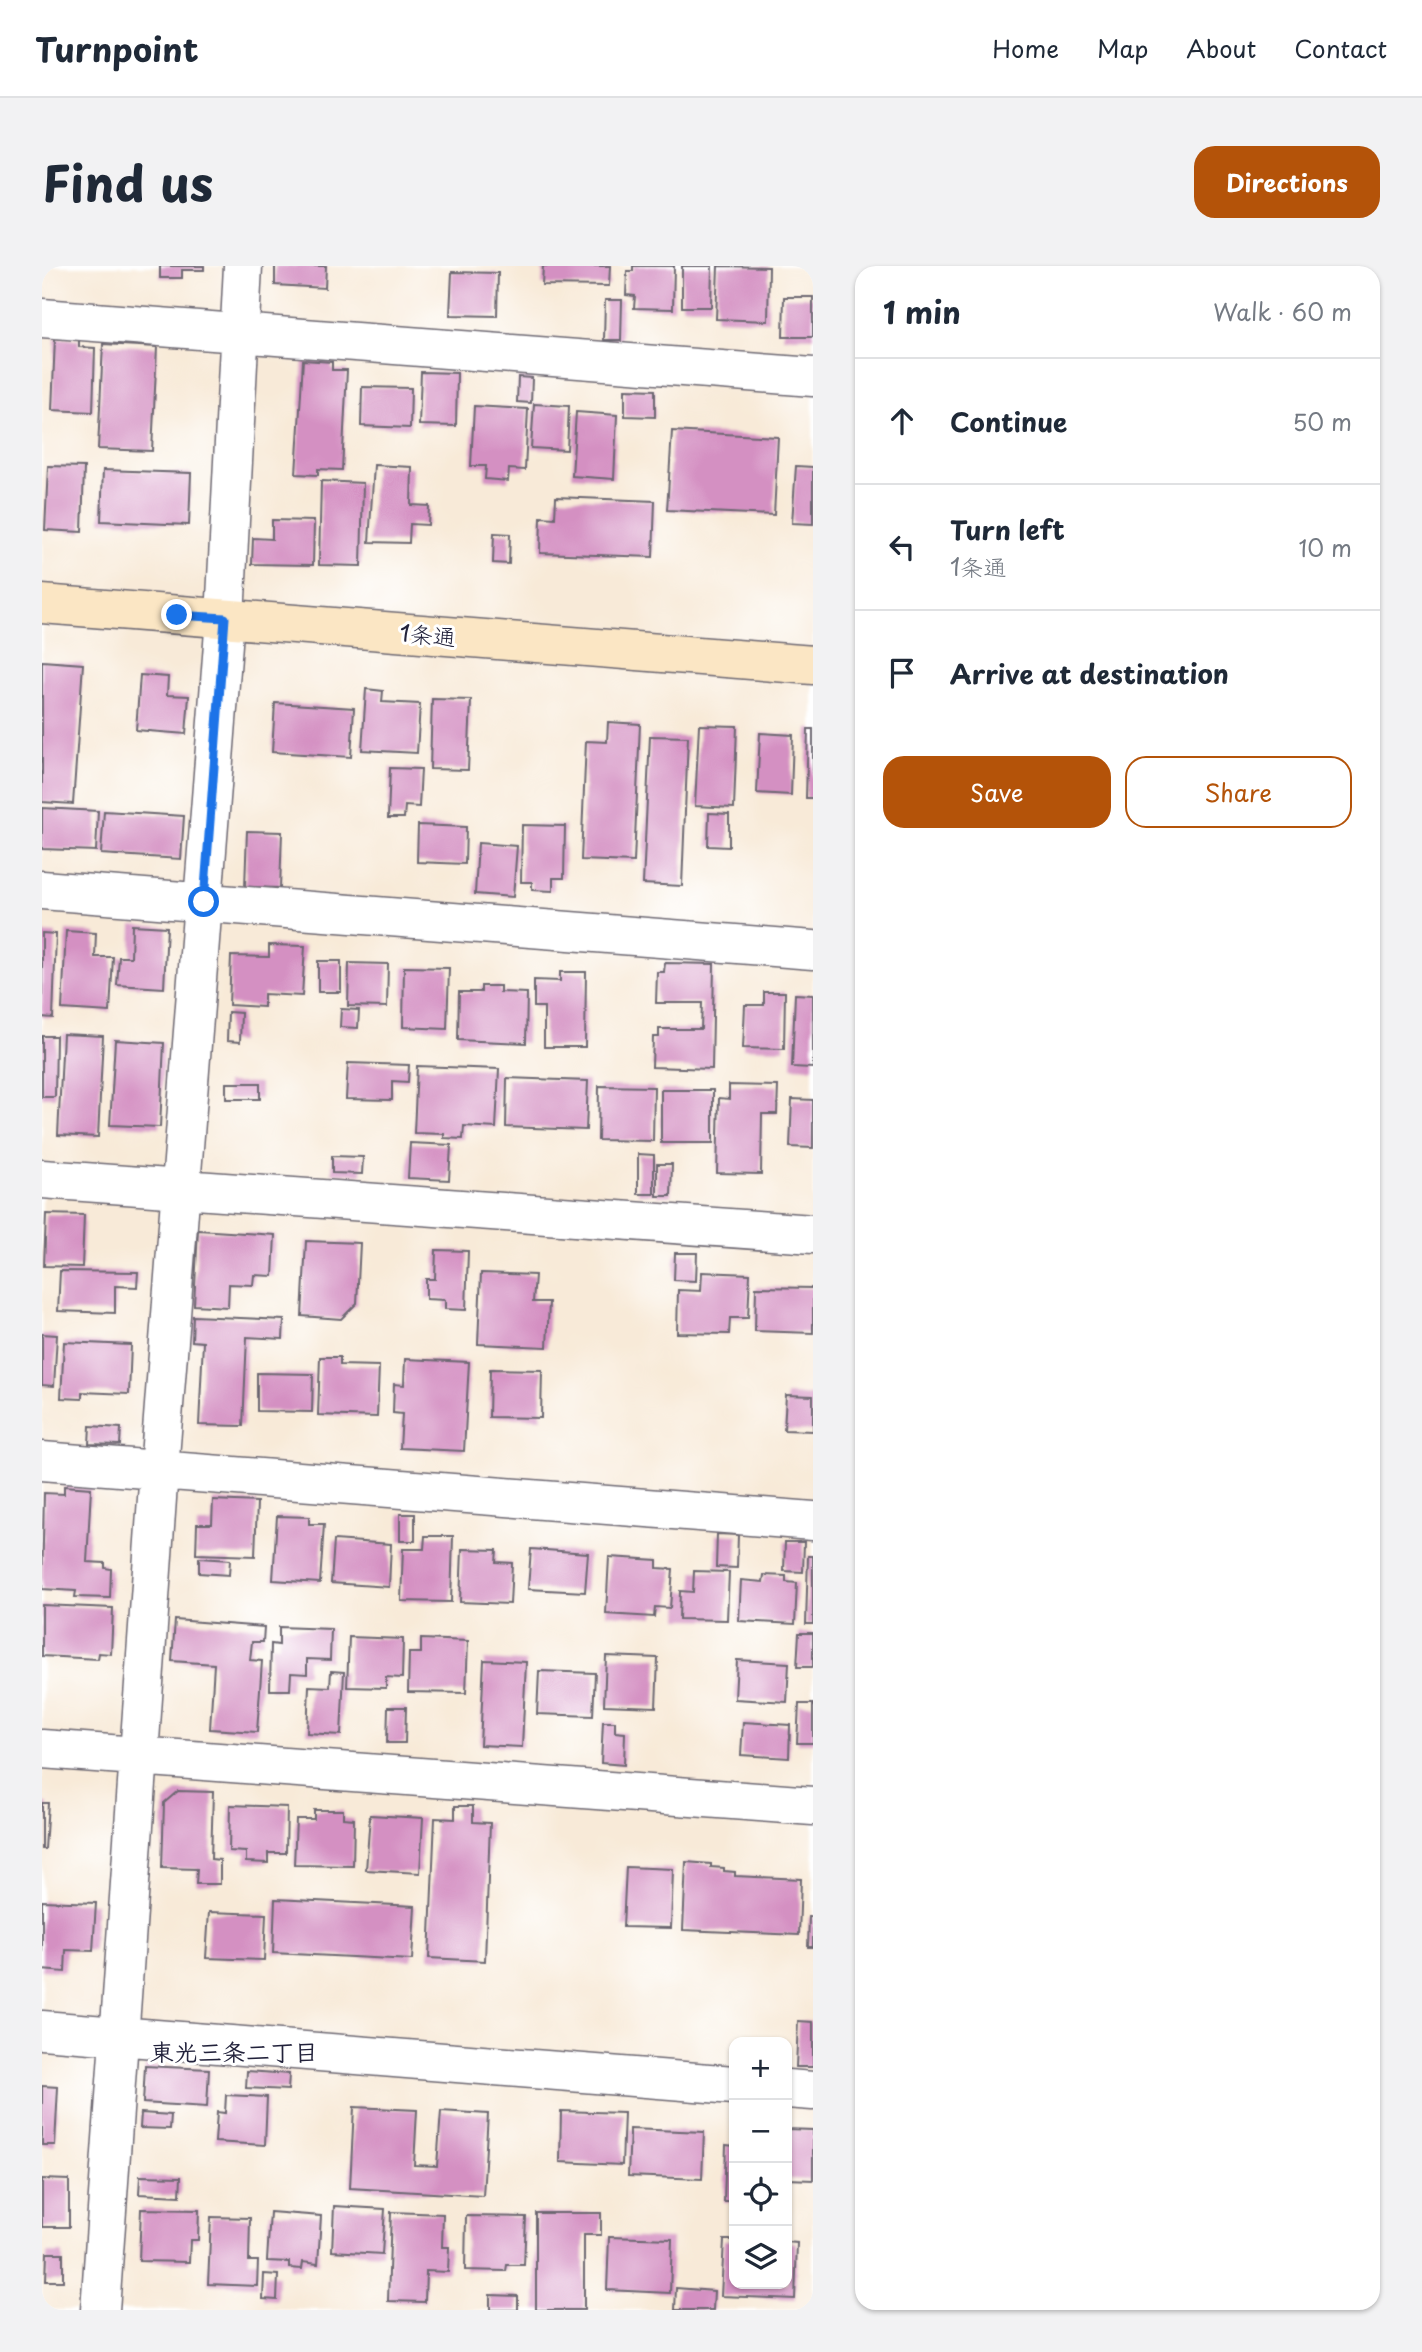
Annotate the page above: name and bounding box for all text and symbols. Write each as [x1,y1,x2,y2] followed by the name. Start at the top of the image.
[35,23,199,73] text: Turnpoint
[992,30,1059,66] text: Home
[1097,30,1148,66] text: Map
[1186,30,1256,66] text: About
[1294,30,1387,66] text: Contact
[42,145,213,219] text: Find us
[1194,146,1380,218] button: Directions
[883,289,961,334] text: 1 min
[1213,294,1352,329] text: Walk · 60 m
[883,402,921,440] icon: ahead
[950,402,1067,441] text: Continue
[1292,404,1352,439] text: 50 m
[950,510,1065,549] text: Turn left
[883,528,921,566] icon: left
[1298,530,1352,565] text: 10 m
[950,549,1006,584] text: 1条通
[161,599,192,630] route end
[398,614,458,654] street label: 1条通
[883,654,921,692] icon: arrive
[950,654,1229,693] text: Arrive at destination
[883,756,1111,828] button: Save
[1125,756,1352,828] button: Share
[188,886,219,917] route start
[150,2033,318,2069] district label: 東光三条二丁目
[729,2037,792,2289] map controls
[729,2037,792,2100] button: +
[729,2100,792,2163] button: −
[729,2163,792,2226] button: locate
[729,2226,792,2289] button: layers

